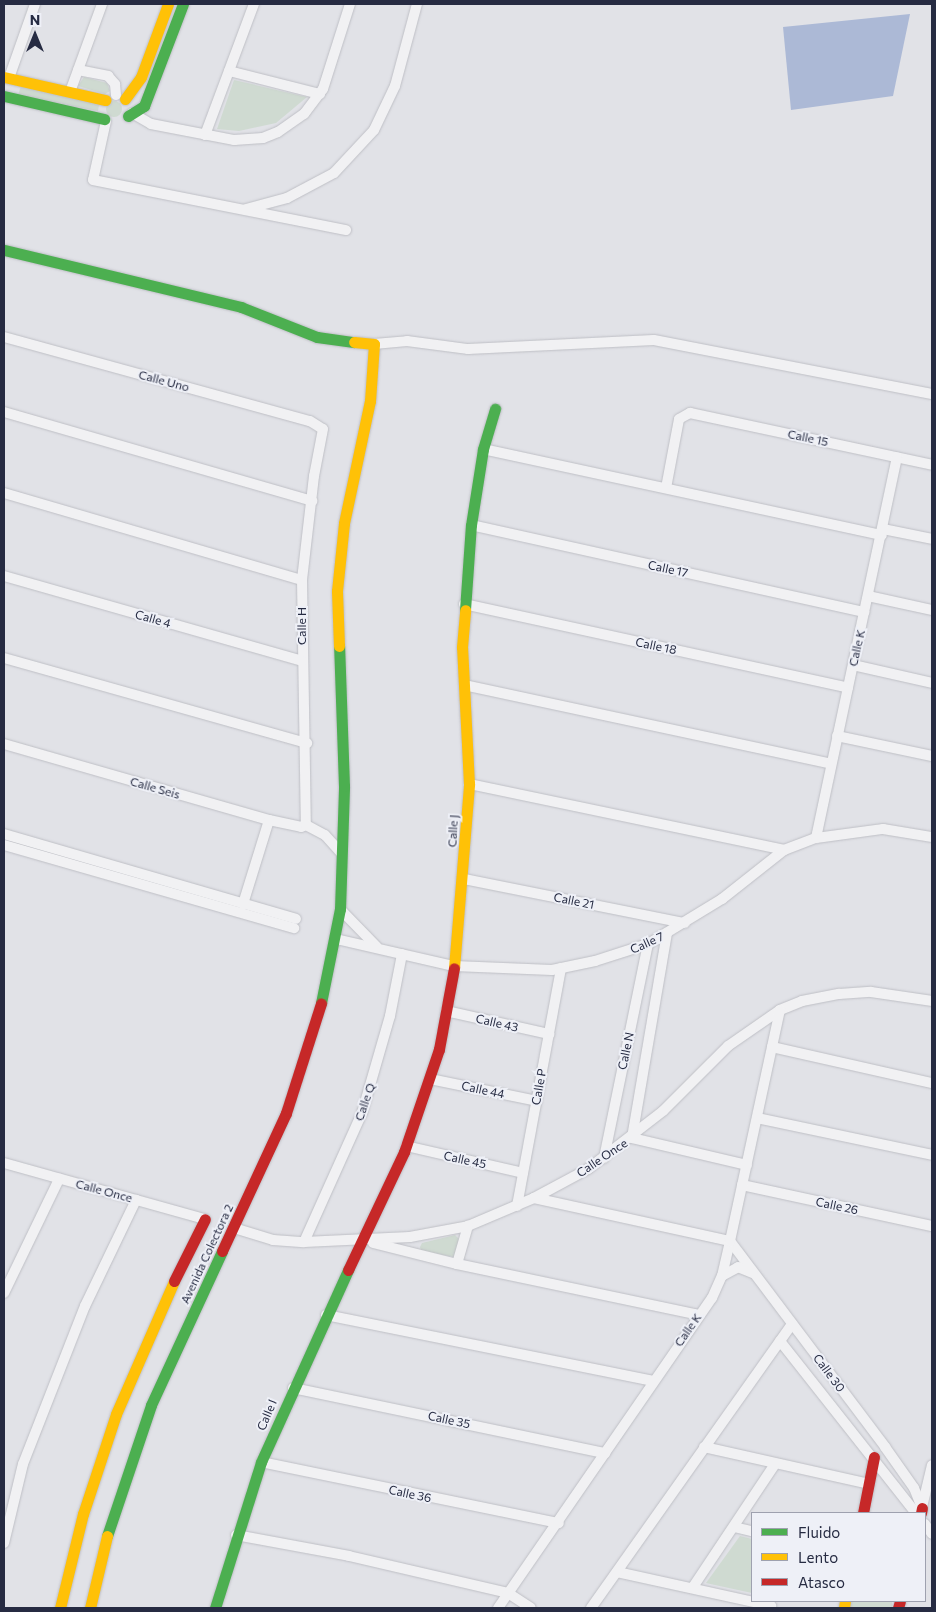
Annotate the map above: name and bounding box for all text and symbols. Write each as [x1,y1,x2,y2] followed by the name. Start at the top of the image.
[10,10,60,60] north arrow
[30,11,40,28] text: N
[137,367,191,395] street label: Calle Uno
[786,427,830,449] street label: Calle 15
[647,558,689,580] street label: Calle 17
[134,607,172,631] street label: Calle 4
[295,607,309,645] street label: Calle H
[846,628,868,668] street label: Calle K
[634,635,678,657] street label: Calle 18
[128,774,182,802] street label: Calle Seis
[445,814,461,848] street label: Calle J
[553,890,595,912] street label: Calle 21
[628,929,666,957] street label: Calle 7
[474,1011,520,1035] street label: Calle 43
[615,1031,637,1071] street label: Calle N
[529,1068,549,1106] street label: Calle P
[460,1078,506,1102] street label: Calle 44
[352,1081,378,1123] street label: Calle Q
[574,1136,630,1180] street label: Calle Once
[442,1148,488,1172] street label: Calle 45
[74,1177,134,1205] street label: Calle Once
[814,1194,860,1218] street label: Calle 26
[178,1202,236,1306] street label: Avenida Colectora 2
[671,1311,705,1349] street label: Calle K
[810,1351,848,1395] street label: Calle 30
[254,1397,280,1433] street label: Calle I
[426,1408,472,1432] street label: Calle 35
[387,1482,433,1506] street label: Calle 36
[751,1512,926,1602] legend
[798,1523,840,1541] text: Fluido
[798,1548,838,1566] text: Lento
[798,1573,845,1591] text: Atasco

